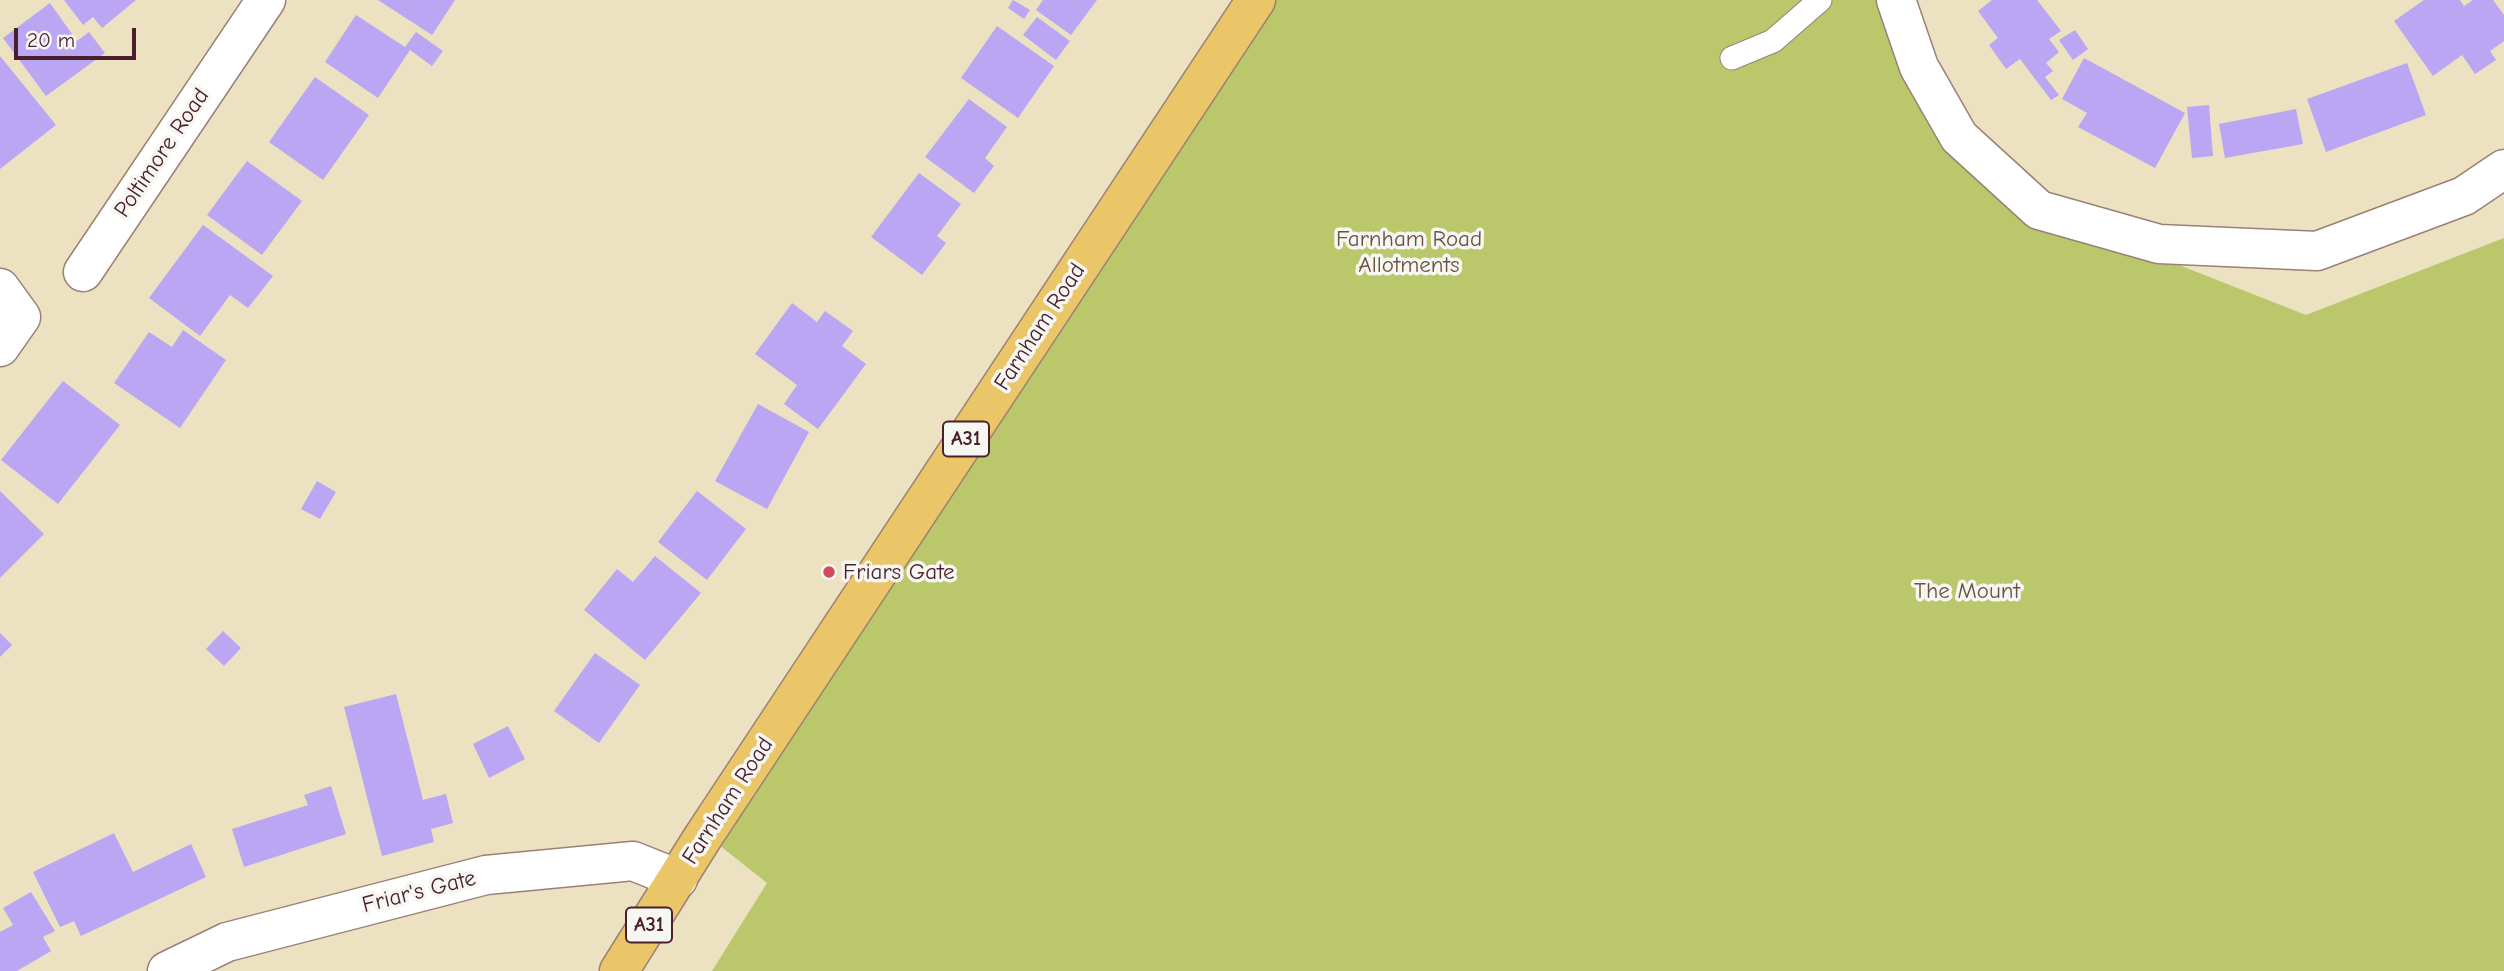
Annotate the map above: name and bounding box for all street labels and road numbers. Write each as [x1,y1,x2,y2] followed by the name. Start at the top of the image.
[109,83,215,223] street label: Poltimore Road
[989,258,1091,396] street label: Farnham Road
[943,422,989,457] road number: A31
[677,732,779,870] street label: Farnham Road
[359,865,479,919] street label: Friar's Gate
[626,908,672,942] road number: A31

